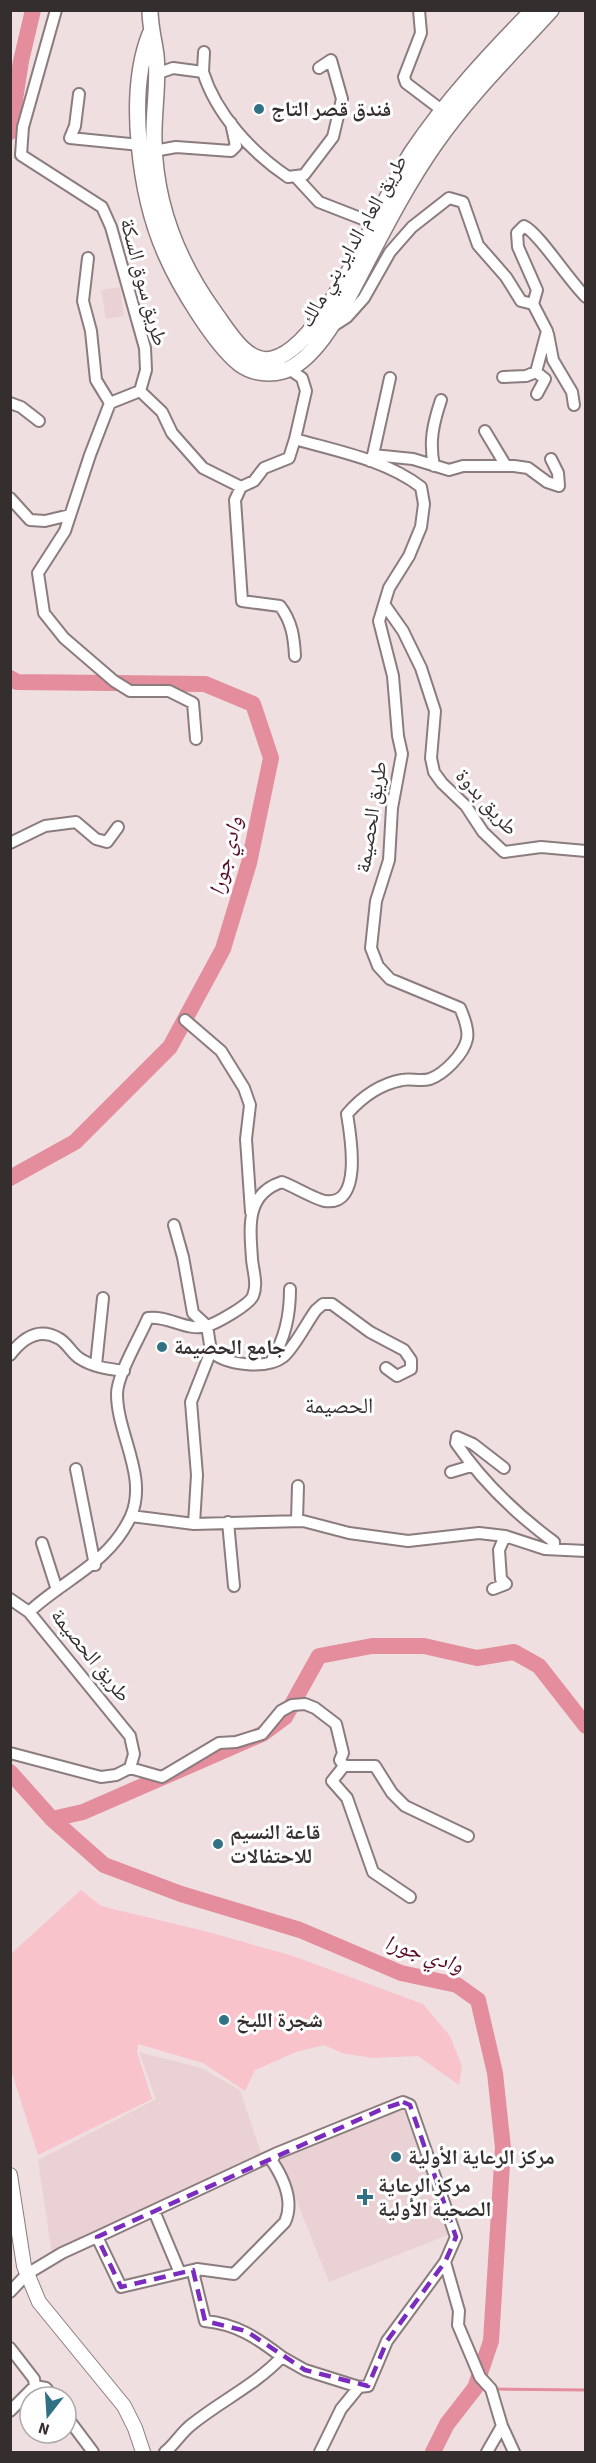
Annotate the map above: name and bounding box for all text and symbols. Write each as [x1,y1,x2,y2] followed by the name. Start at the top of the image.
[271,94,391,124] place label: فندق قصر التاج
[252,102,266,116] marker: فندق قصر التاج
[291,149,416,334] street label: طريق العام الداير بني مالك
[113,215,175,349] street label: طريق سوق السكة
[347,759,395,875] street label: طريق الحصيمة
[449,762,525,842] street label: طريق بدوة
[201,813,252,899] water label: وادي جورا
[174,1332,286,1362] place label: جامع الحصيمة
[155,1340,169,1354] marker: جامع الحصيمة
[305,1390,373,1422] district label: الحصيمة
[44,1602,138,1708] street label: طريق الحصيمة
[230,1817,320,1871] place label: قاعة النسيم للاحتفالات
[211,1837,225,1851] marker: قاعة النسيم للاحتفالات
[381,1926,467,1982] water label: وادي جورا
[236,2005,323,2035] place label: شجرة اللبخ
[217,2013,231,2027] marker: شجرة اللبخ
[408,2142,555,2172] place label: مركز الرعاية الأولية
[389,2150,403,2164] marker: مركز الرعاية الأولية
[378,2170,491,2224] place label: مركز الرعاية الصحية الأولية
[356,2188,374,2206] marker: مركز الرعاية الصحية الأولية
[18,2385,78,2445] north arrow
[36,2416,52,2440] text: N

